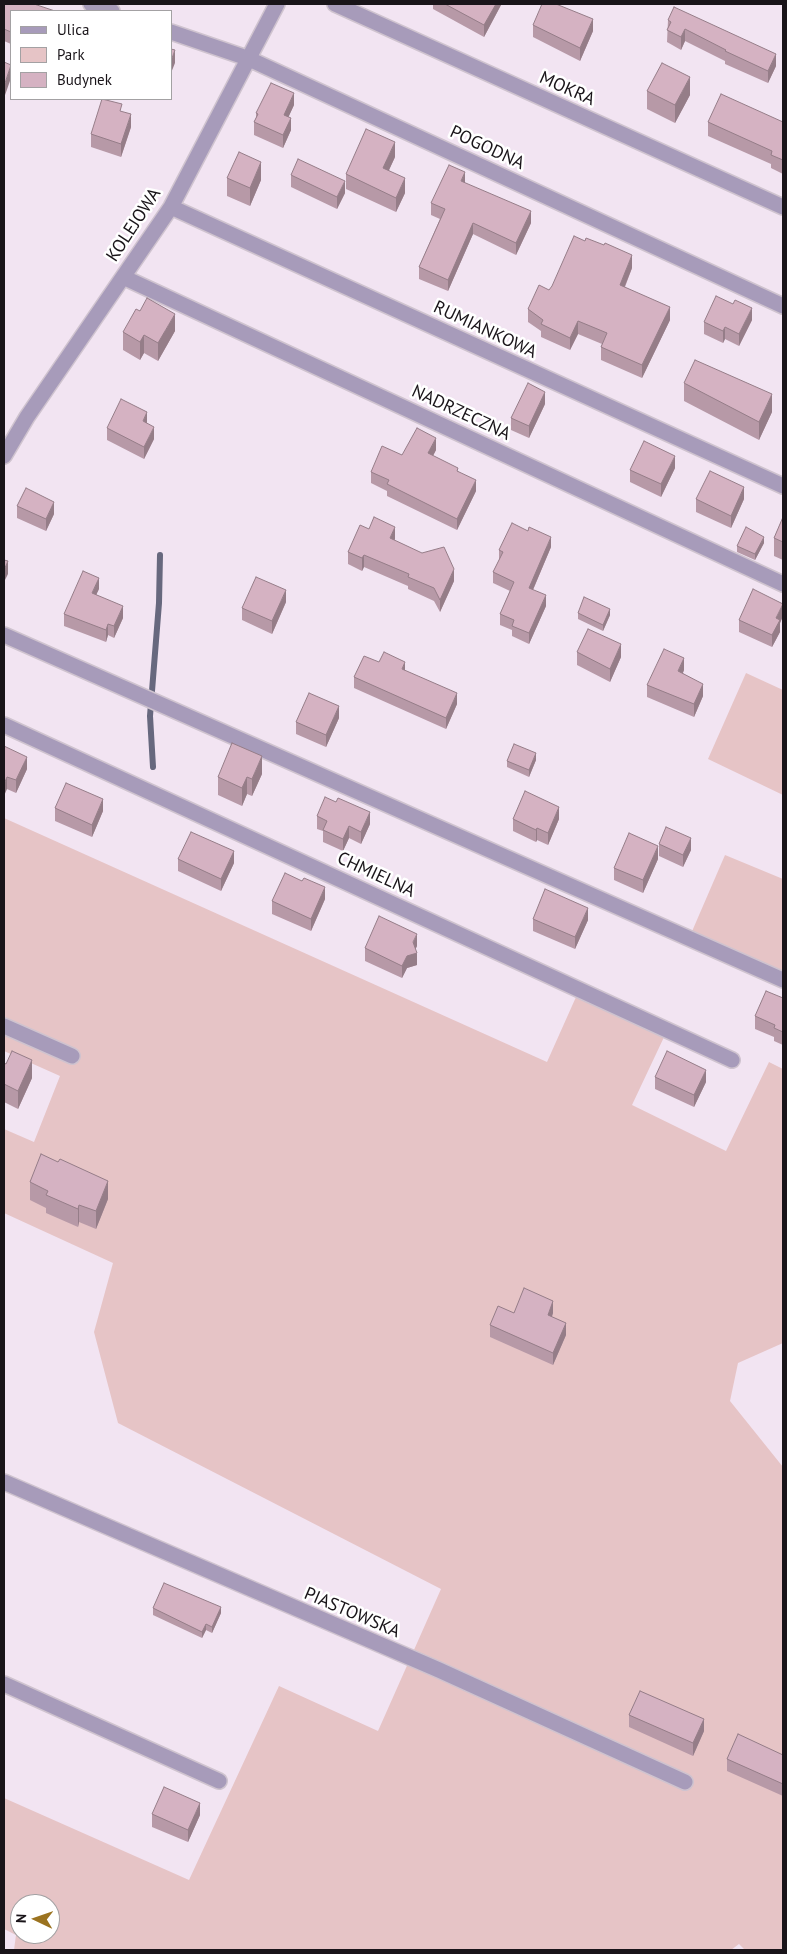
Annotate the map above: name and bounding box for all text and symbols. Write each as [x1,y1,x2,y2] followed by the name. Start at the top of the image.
[10,10,172,100] legend
[57,20,89,39] text: Ulica
[57,45,85,64] text: Park
[536,67,598,111] street label: MOKRA
[57,70,112,89] text: Budynek
[446,121,528,175] street label: POGODNA
[102,184,166,266] street label: KOLEJOWA
[430,297,540,363] street label: RUMIANKOWA
[408,381,514,445] street label: NADRZECZNA
[334,848,418,902] street label: CHMIELNA
[301,1583,403,1643] street label: PIASTOWSKA
[10,1894,60,1944] north arrow
[12,1913,30,1923] text: N

